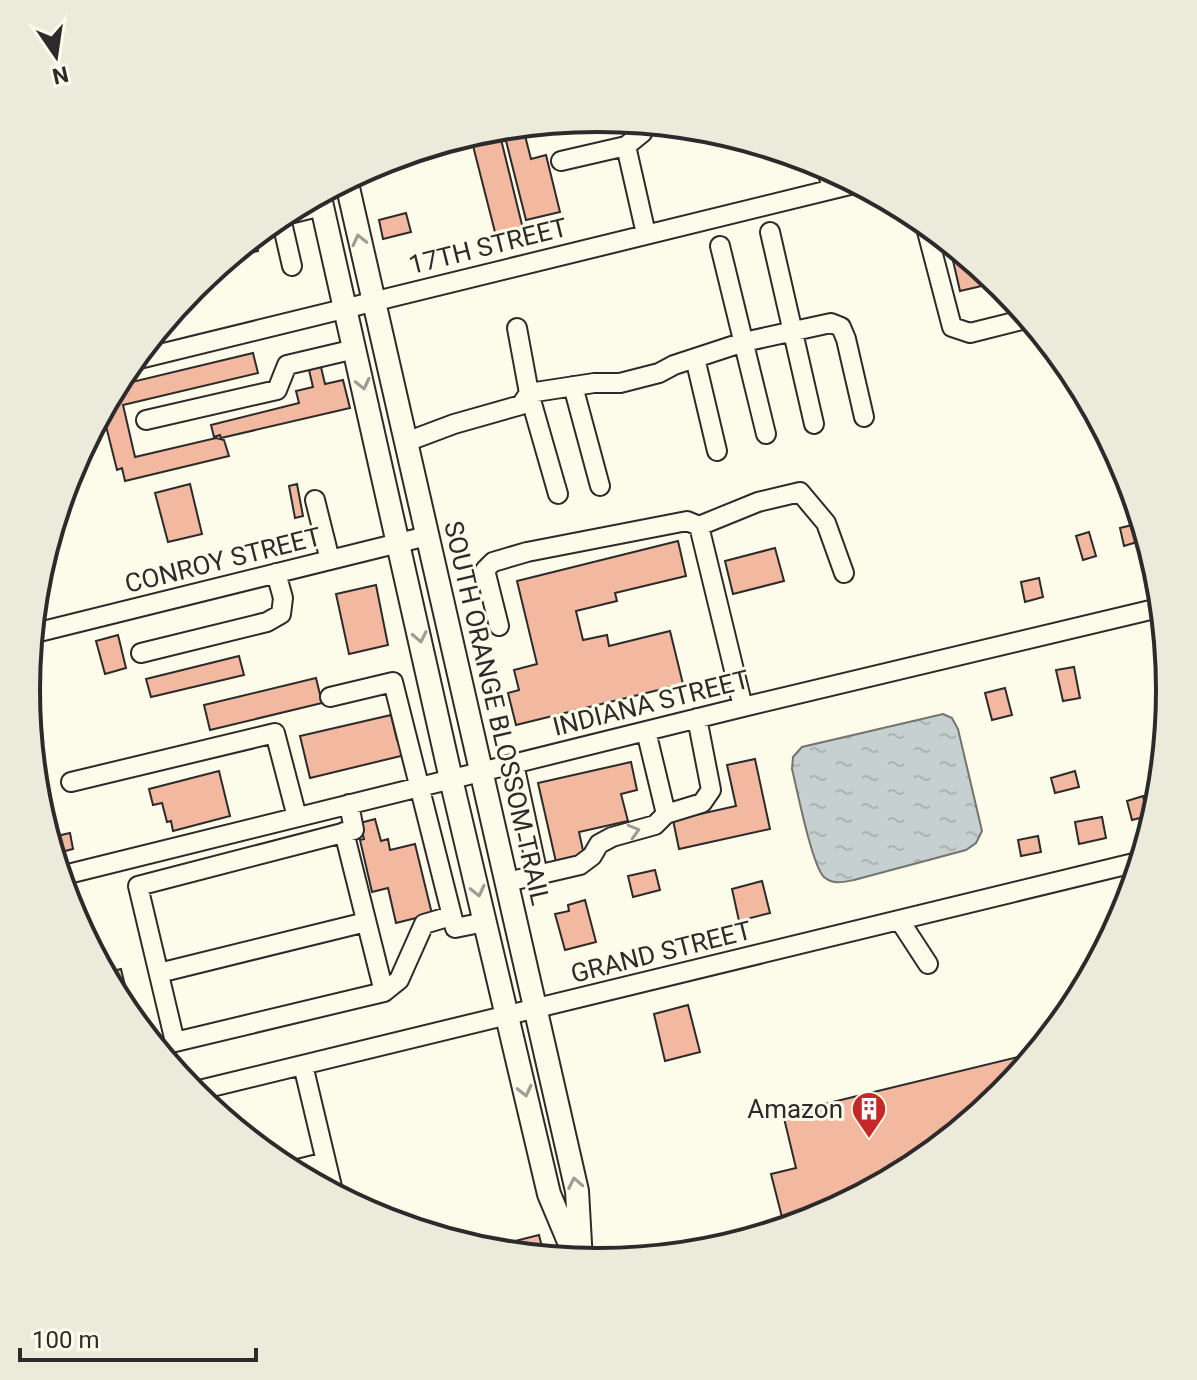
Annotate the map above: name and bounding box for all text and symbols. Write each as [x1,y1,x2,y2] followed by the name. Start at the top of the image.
[16,16,96,96] north arrow
[50,61,71,89] text: N
[406,212,570,280] street label: 17TH STREET
[351,234,368,247] one-way arrow
[354,376,371,390] one-way arrow
[438,518,556,908] street label: SOUTH ORANGE BLOSSOM TRAIL
[122,521,324,599] street label: CONROY STREET
[411,630,428,644] one-way arrow
[550,664,752,742] street label: INDIANA STREET
[626,824,640,840] one-way arrow
[468,884,485,897] one-way arrow
[568,915,754,989] street label: GRAND STREET
[516,1084,533,1097] one-way arrow
[850,1090,888,1140] building icon: Amazon
[747,1094,843,1124] place label: Amazon
[567,1177,584,1190] one-way arrow
[20,1312,256,1362] scale bar
[32,1326,99,1354] text: 100 m

